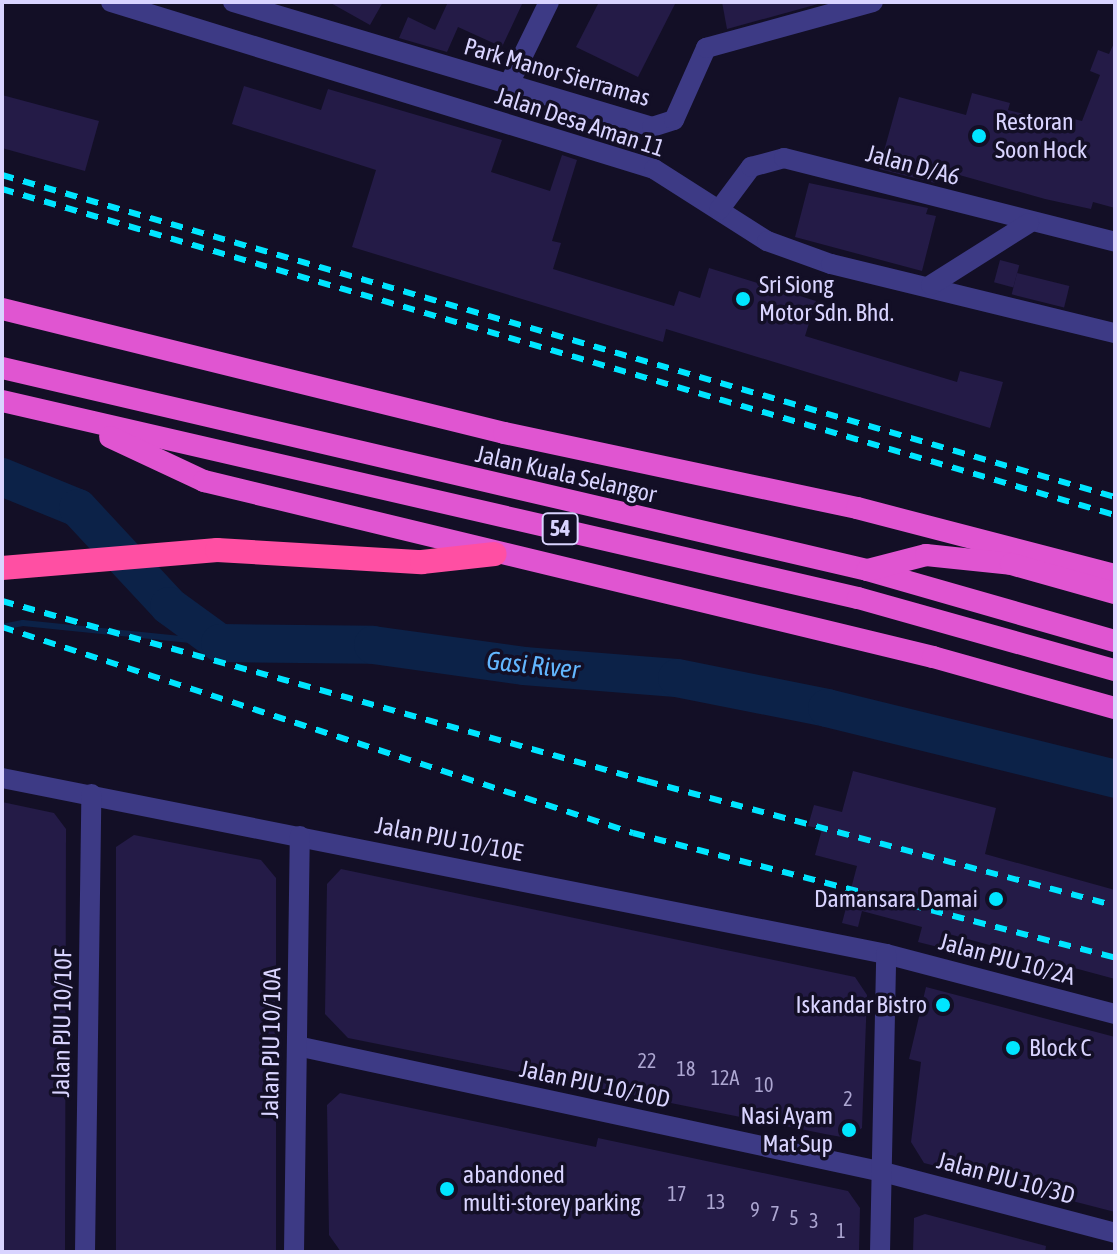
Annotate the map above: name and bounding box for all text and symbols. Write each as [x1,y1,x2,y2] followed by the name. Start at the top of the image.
[461,32,653,112] street label: Park Manor Sierramas
[492,81,668,163] street label: Jalan Desa Aman 11
[995,108,1087,164] place label: Restoran Soon Hock
[970,127,988,145] marker: Restoran Soon Hock
[863,139,963,191] street label: Jalan D/A6
[759,271,894,327] place label: Sri Siong Motor Sdn. Bhd.
[734,290,752,308] marker: Sri Siong Motor Sdn. Bhd.
[473,439,659,509] street label: Jalan Kuala Selangor
[540,511,580,547] road number: 54
[485,646,581,686] water label: Gasi River
[373,811,525,867] street label: Jalan PJU 10/10E
[814,885,978,913] place label: Damansara Damai
[985,888,1007,910] marker: Damansara Damai
[936,927,1078,991] street label: Jalan PJU 10/2A
[46,948,78,1098] street label: Jalan PJU 10/10F
[255,967,287,1119] street label: Jalan PJU 10/10A
[796,991,927,1019] place label: Iskandar Bistro
[934,996,952,1014] marker: Iskandar Bistro
[1029,1034,1091,1062] place label: Block C
[1004,1039,1022,1057] marker: Block C
[638,1048,656,1072] house number: 22
[517,1054,673,1114] street label: Jalan PJU 10/10D
[677,1056,695,1080] house number: 18
[711,1065,739,1089] house number: 12A
[755,1072,773,1096] house number: 10
[843,1086,853,1110] house number: 2
[741,1102,833,1158] place label: Nasi Ayam Mat Sup
[840,1121,858,1139] marker: Nasi Ayam Mat Sup
[934,1146,1078,1210] street label: Jalan PJU 10/3D
[463,1161,641,1217] place label: abandoned multi-storey parking
[438,1180,456,1198] marker: abandoned multi-storey parking
[668,1181,686,1205] house number: 17
[707,1189,725,1213] house number: 13
[750,1197,760,1221] house number: 9
[770,1201,780,1225] house number: 7
[789,1205,799,1229] house number: 5
[809,1208,819,1232] house number: 3
[836,1218,846,1242] house number: 1

